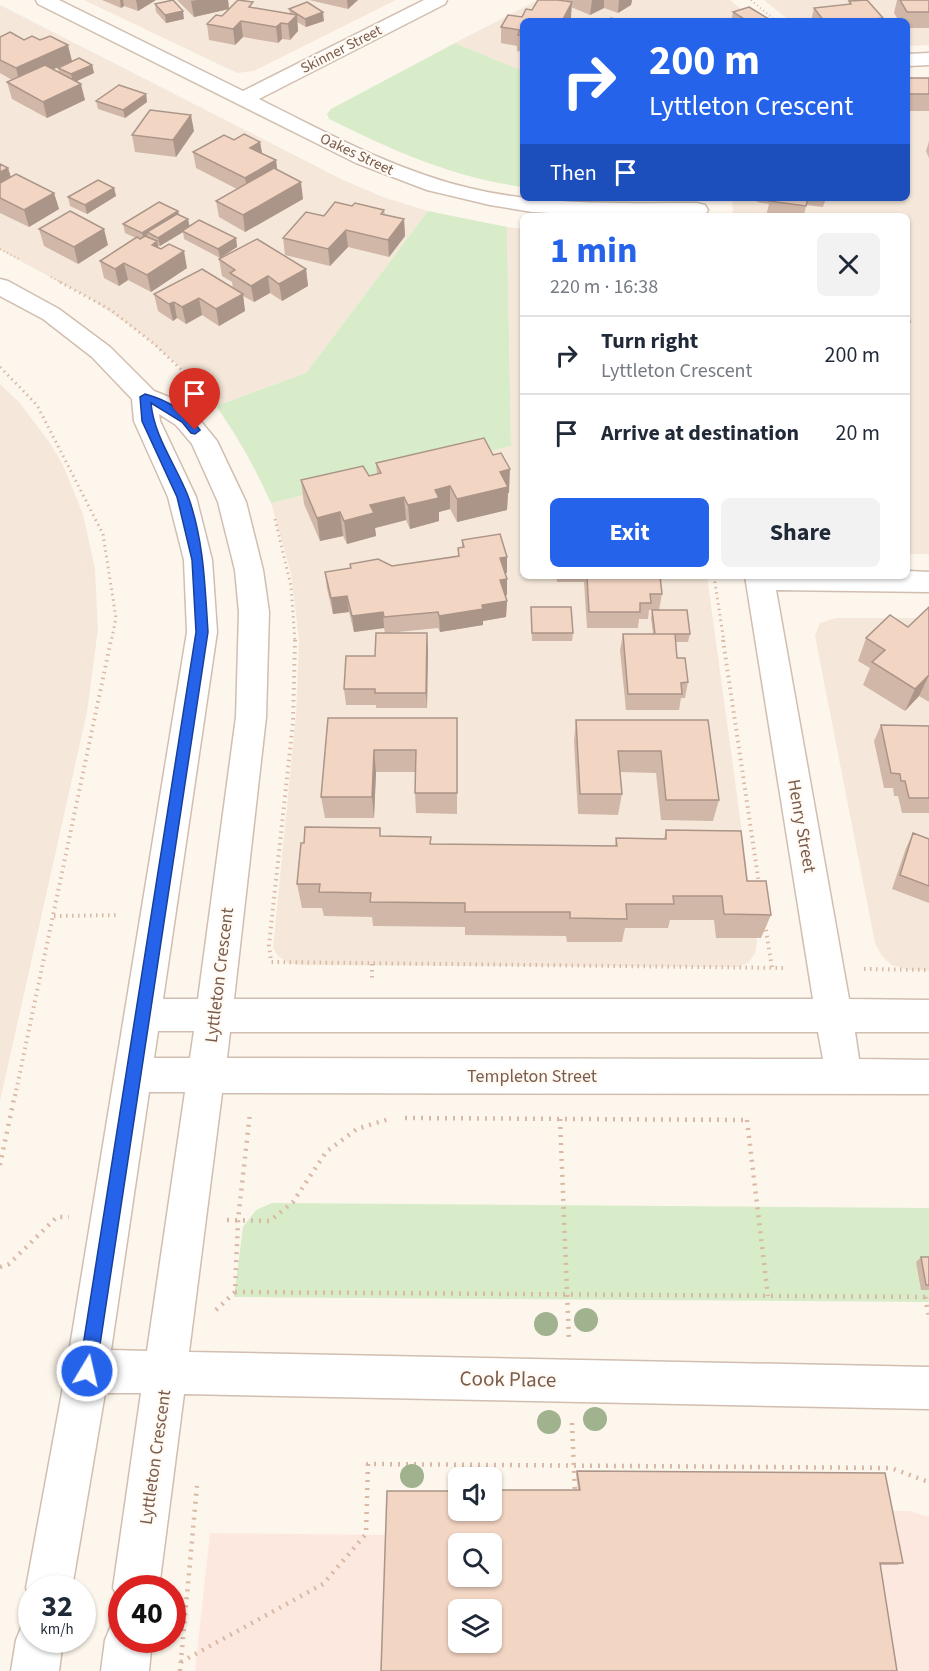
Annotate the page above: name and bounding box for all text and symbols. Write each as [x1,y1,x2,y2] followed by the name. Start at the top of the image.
[297,20,386,79] street label: Skinner Street
[649,31,760,91] text: 200 m
[550,42,628,120] icon: right
[649,87,853,126] text: Lyttleton Crescent
[317,128,397,181] street label: Oakes Street
[609,156,642,189] icon: arrive
[550,157,597,189] text: Then
[550,225,638,276] text: 1 min
[817,233,880,296] button: close
[550,273,658,301] text: 220 m · 16:38
[601,325,698,357] text: Turn right
[550,339,583,372] icon: right
[825,339,880,371] text: 200 m
[601,357,752,385] text: Lyttleton Crescent
[169,368,220,430] pin
[178,377,211,410] icon: arrive
[550,417,583,450] icon: arrive
[601,417,799,449] text: Arrive at destination
[835,417,880,449] text: 20 m
[550,498,709,567] button: Exit
[721,498,880,567] button: Share
[781,777,822,875] street label: Henry Street
[199,906,240,1044] street label: Lyttleton Crescent
[467,1064,597,1089] street label: Templeton Street
[55,1339,119,1403] position arrow
[459,1363,557,1395] street label: Cook Place
[134,1388,177,1526] street label: Lyttleton Crescent
[448,1467,502,1653] map controls
[448,1467,502,1521] button: sound
[448,1533,502,1587] button: search
[108,1575,186,1653] speed limit sign: 40
[41,1585,73,1628] text: 32
[448,1599,502,1653] button: layers
[40,1619,74,1640] text: km/h

